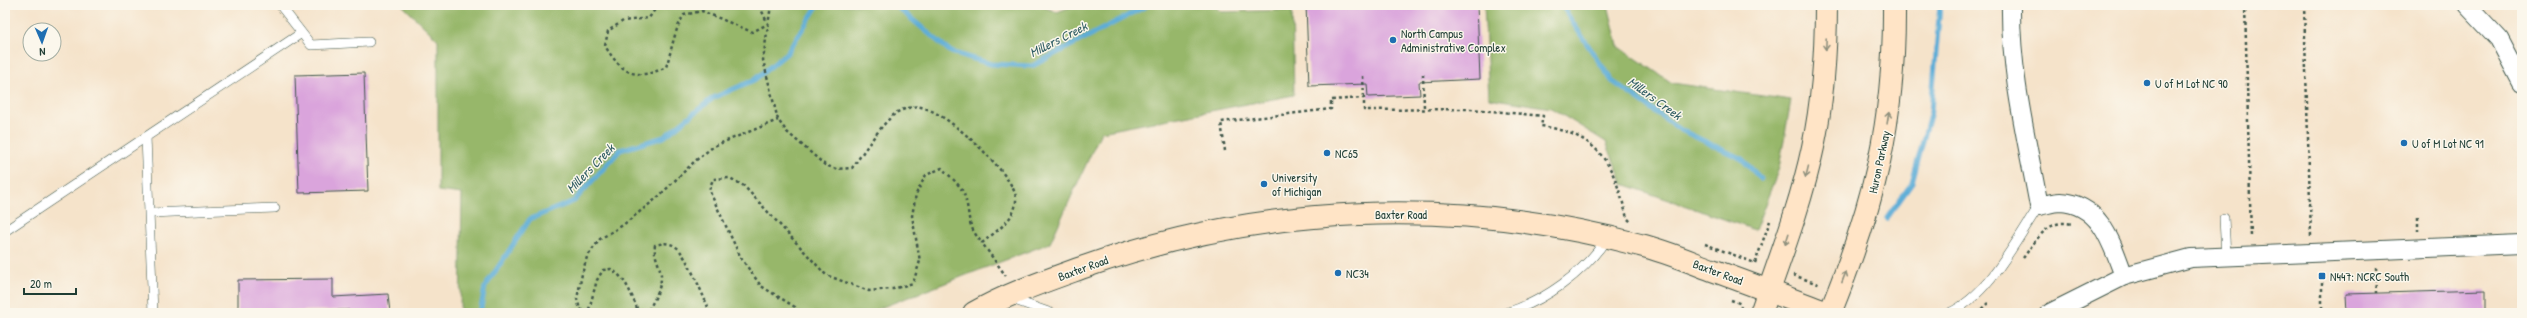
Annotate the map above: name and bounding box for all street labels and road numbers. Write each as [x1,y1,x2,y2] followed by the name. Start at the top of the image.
[1864,129,1894,195] street label: Huron Parkway
[1375,206,1427,223] street label: Baxter Road
[1056,251,1111,285] street label: Baxter Road
[1691,255,1746,289] street label: Baxter Road

